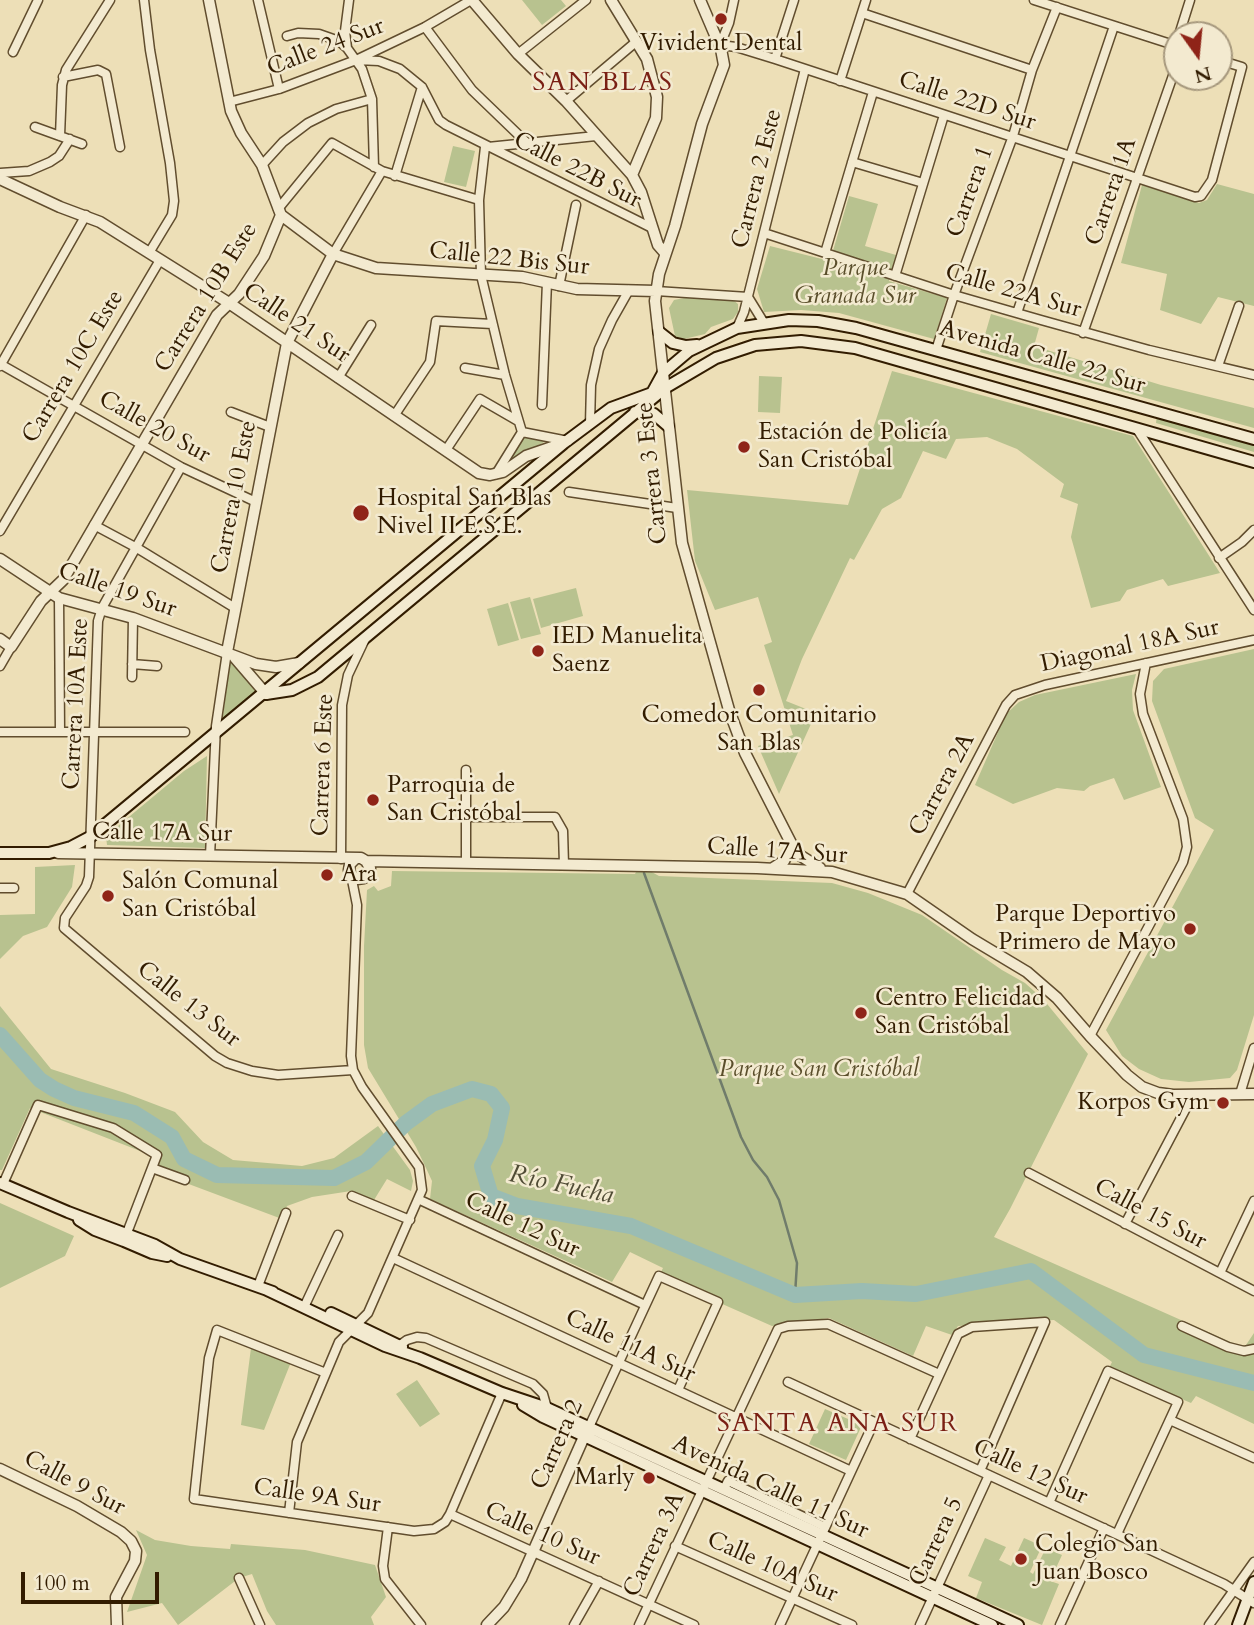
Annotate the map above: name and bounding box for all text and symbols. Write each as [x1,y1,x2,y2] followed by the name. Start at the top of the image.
[713,11,729,27] marker: Vivident Dental
[263,12,389,84] street label: Calle 24 Sur
[1163,21,1233,91] north arrow
[640,30,802,58] place label: Vivident Dental
[1192,60,1214,89] text: N
[895,66,1039,138] street label: Calle 22D Sur
[533,68,673,100] district label: SAN BLAS
[727,106,789,252] street label: Carrera 2 Este
[508,126,646,216] street label: Calle 22B Sur
[1080,134,1144,250] street label: Carrera 1A
[941,142,1001,242] street label: Carrera 1
[149,218,265,378] street label: Carrera 10B Este
[428,237,590,283] street label: Calle 22 Bis Sur
[794,255,916,311] park label: Parque Granada Sur
[942,259,1084,325] street label: Calle 22A Sur
[237,278,355,370] street label: Calle 21 Sur
[17,285,131,449] street label: Carrera 10C Este
[935,315,1149,401] street label: Avenida Calle 22 Sur
[93,386,215,470] street label: Calle 20 Sur
[631,401,675,545] street label: Carrera 3 Este
[206,418,264,576] street label: Carrera 10 Este
[758,419,948,475] place label: Estación de Policía San Cristóbal
[736,439,752,455] marker: Estación de Policía San Cristóbal
[377,485,551,541] place label: Hospital San Blas Nivel II E.S.E.
[351,503,371,523] marker: Hospital San Blas Nivel II E.S.E.
[54,557,180,625] street label: Calle 19 Sur
[1038,614,1222,680] street label: Diagonal 18A Sur
[58,617,96,791] street label: Carrera 10A Este
[552,623,702,679] place label: IED Manuelita Saenz
[530,643,546,659] marker: IED Manuelita Saenz
[751,682,767,698] marker: Comedor Comunitario San Blas
[307,693,341,837] street label: Carrera 6 Este
[641,702,877,758] place label: Comedor Comunitario San Blas
[904,729,982,841] street label: Carrera 2A
[387,772,521,828] place label: Parroquia de San Cristóbal
[365,792,381,808] marker: Parroquia de San Cristóbal
[92,818,232,850] street label: Calle 17A Sur
[706,833,848,871] street label: Calle 17A Sur
[341,861,377,889] place label: Ara
[319,867,335,883] marker: Ara
[122,868,278,924] place label: Salón Comunal San Cristóbal
[100,888,116,904] marker: Salón Comunal San Cristóbal
[995,901,1176,957] place label: Parque Deportivo Primero de Mayo
[1182,921,1198,937] marker: Parque Deportivo Primero de Mayo
[131,956,245,1054] street label: Calle 13 Sur
[875,985,1045,1041] place label: Centro Felicidad San Cristóbal
[853,1005,869,1021] marker: Centro Felicidad San Cristóbal
[719,1056,919,1084] park label: Parque San Cristóbal
[1077,1089,1209,1117] place label: Korpos Gym
[1215,1095,1231,1111] marker: Korpos Gym
[506,1160,616,1212] water label: Río Fucha
[1089,1173,1211,1257] street label: Calle 15 Sur
[460,1187,584,1265] street label: Calle 12 Sur
[560,1304,700,1390] street label: Calle 11A Sur
[526,1396,590,1494] street label: Carrera 2
[718,1409,958,1441] district label: SANTA ANA SUR
[667,1430,873,1546] street label: Avenida Calle 11 Sur
[968,1434,1092,1512] street label: Calle 12 Sur
[18,1445,130,1523] street label: Calle 9 Sur
[574,1464,635,1492] place label: Marly
[641,1470,657,1486] marker: Marly
[252,1474,382,1520] street label: Calle 9A Sur
[618,1488,692,1602] street label: Carrera 3A
[904,1493,970,1591] street label: Carrera 5
[480,1497,604,1573] street label: Calle 10 Sur
[702,1526,842,1610] street label: Calle 10A Sur
[1035,1531,1159,1587] place label: Colegio San Juan Bosco
[1013,1551,1029,1567] marker: Colegio San Juan Bosco
[24,1558,163,1602] scale bar
[34,1569,90,1598] text: 100 m

